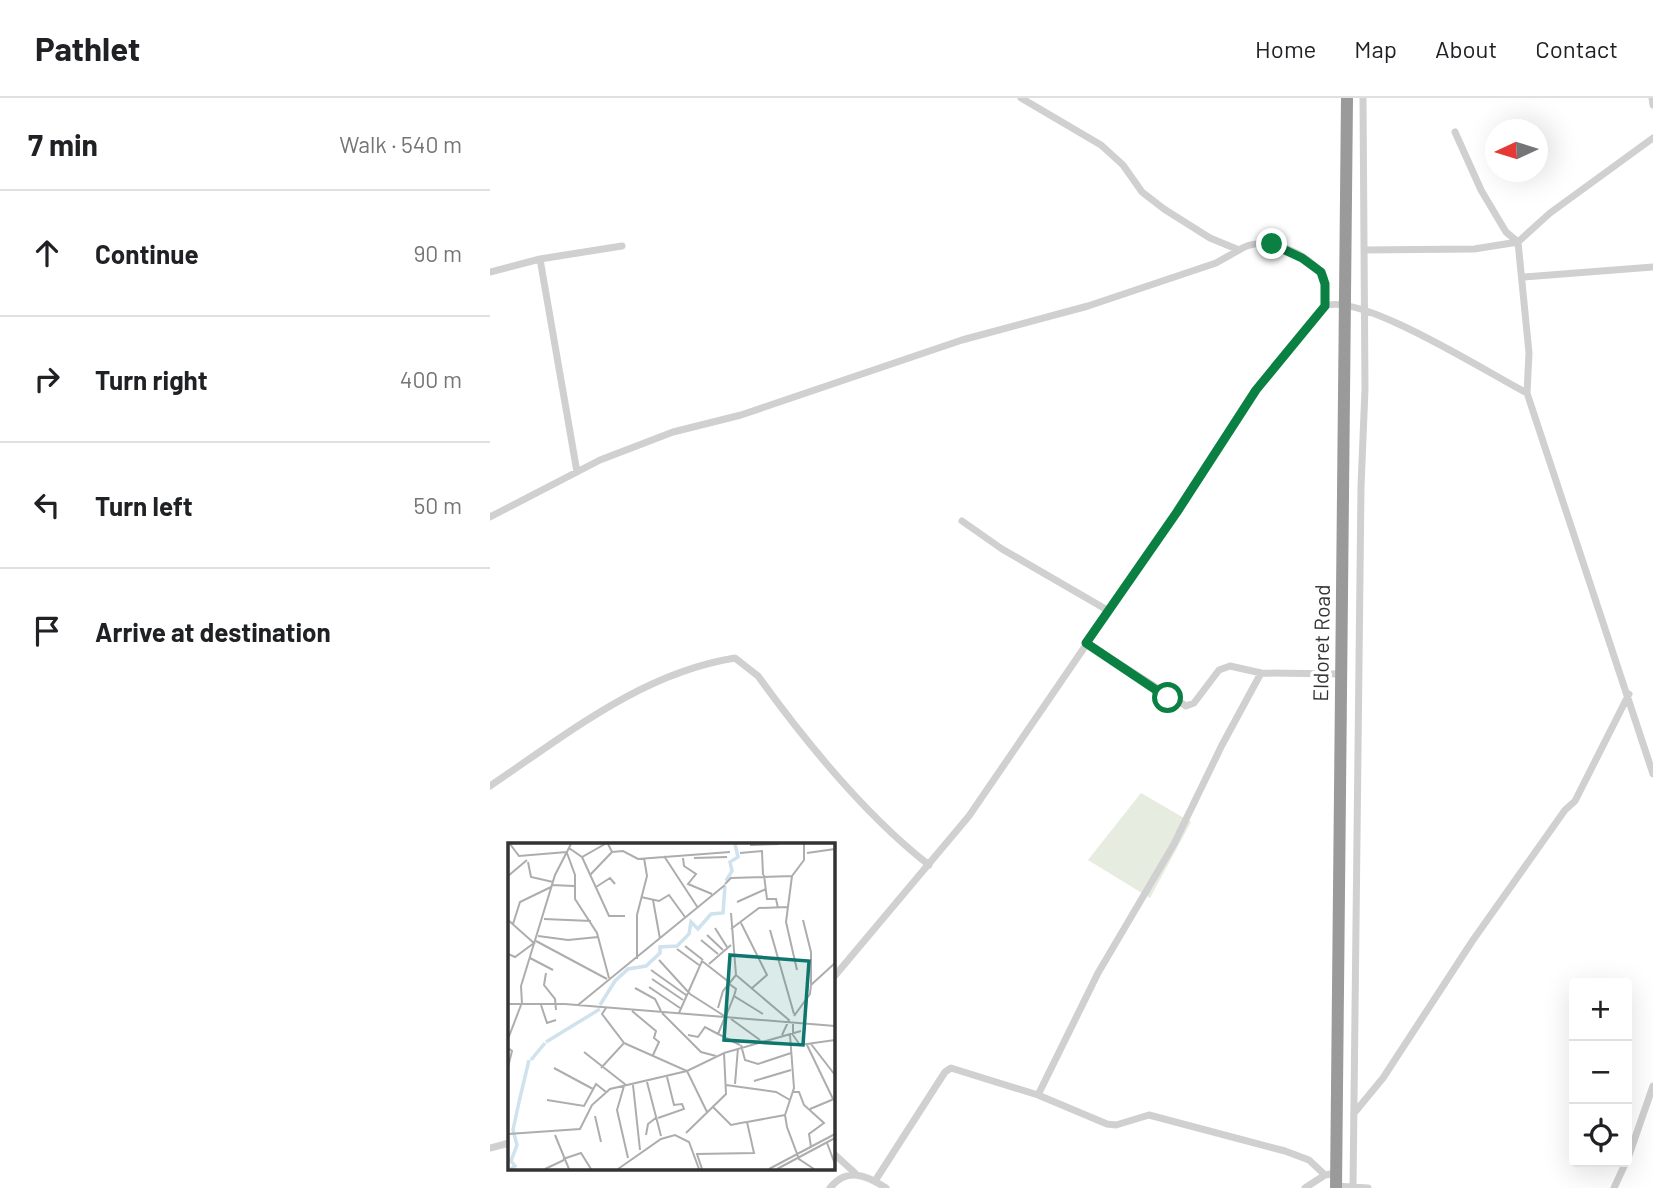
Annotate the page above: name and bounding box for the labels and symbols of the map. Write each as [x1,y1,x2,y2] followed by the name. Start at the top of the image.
[1485,119,1548,182] north arrow
[1256,228,1287,259] route end
[1307,584,1334,702] street label: Eldoret Road
[1152,682,1183,713] route start
[508,843,835,1170] inset map

